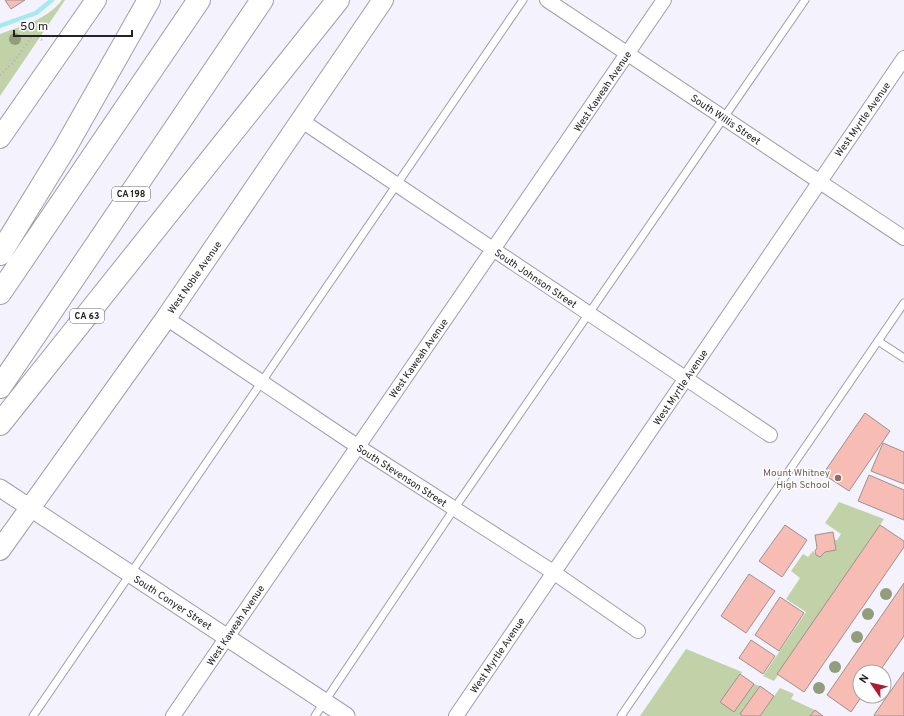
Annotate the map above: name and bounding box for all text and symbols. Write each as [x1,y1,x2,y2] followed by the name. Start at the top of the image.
[14,12,132,38] scale bar
[20,19,48,35] text: 50 m
[571,49,635,135] street label: West Kaweah Avenue
[832,80,894,160] street label: West Myrtle Avenue
[688,92,763,149] street label: South Willis Street
[112,187,150,201] road number: CA 198
[165,239,225,317] street label: West Noble Avenue
[491,247,579,312] street label: South Johnson Street
[70,309,104,323] road number: CA 63
[387,316,452,401] street label: West Kaweah Avenue
[651,347,711,428] street label: West Myrtle Avenue
[354,442,449,510] street label: South Stevenson Street
[763,467,830,492] place label: Mount Whitney High School
[833,473,843,483] marker: Mount Whitney High School
[131,573,214,634] street label: South Conyer Street
[204,583,268,669] street label: West Kaweah Avenue
[468,615,528,696] street label: West Myrtle Avenue
[852,664,892,704] north arrow
[857,672,873,686] text: N

